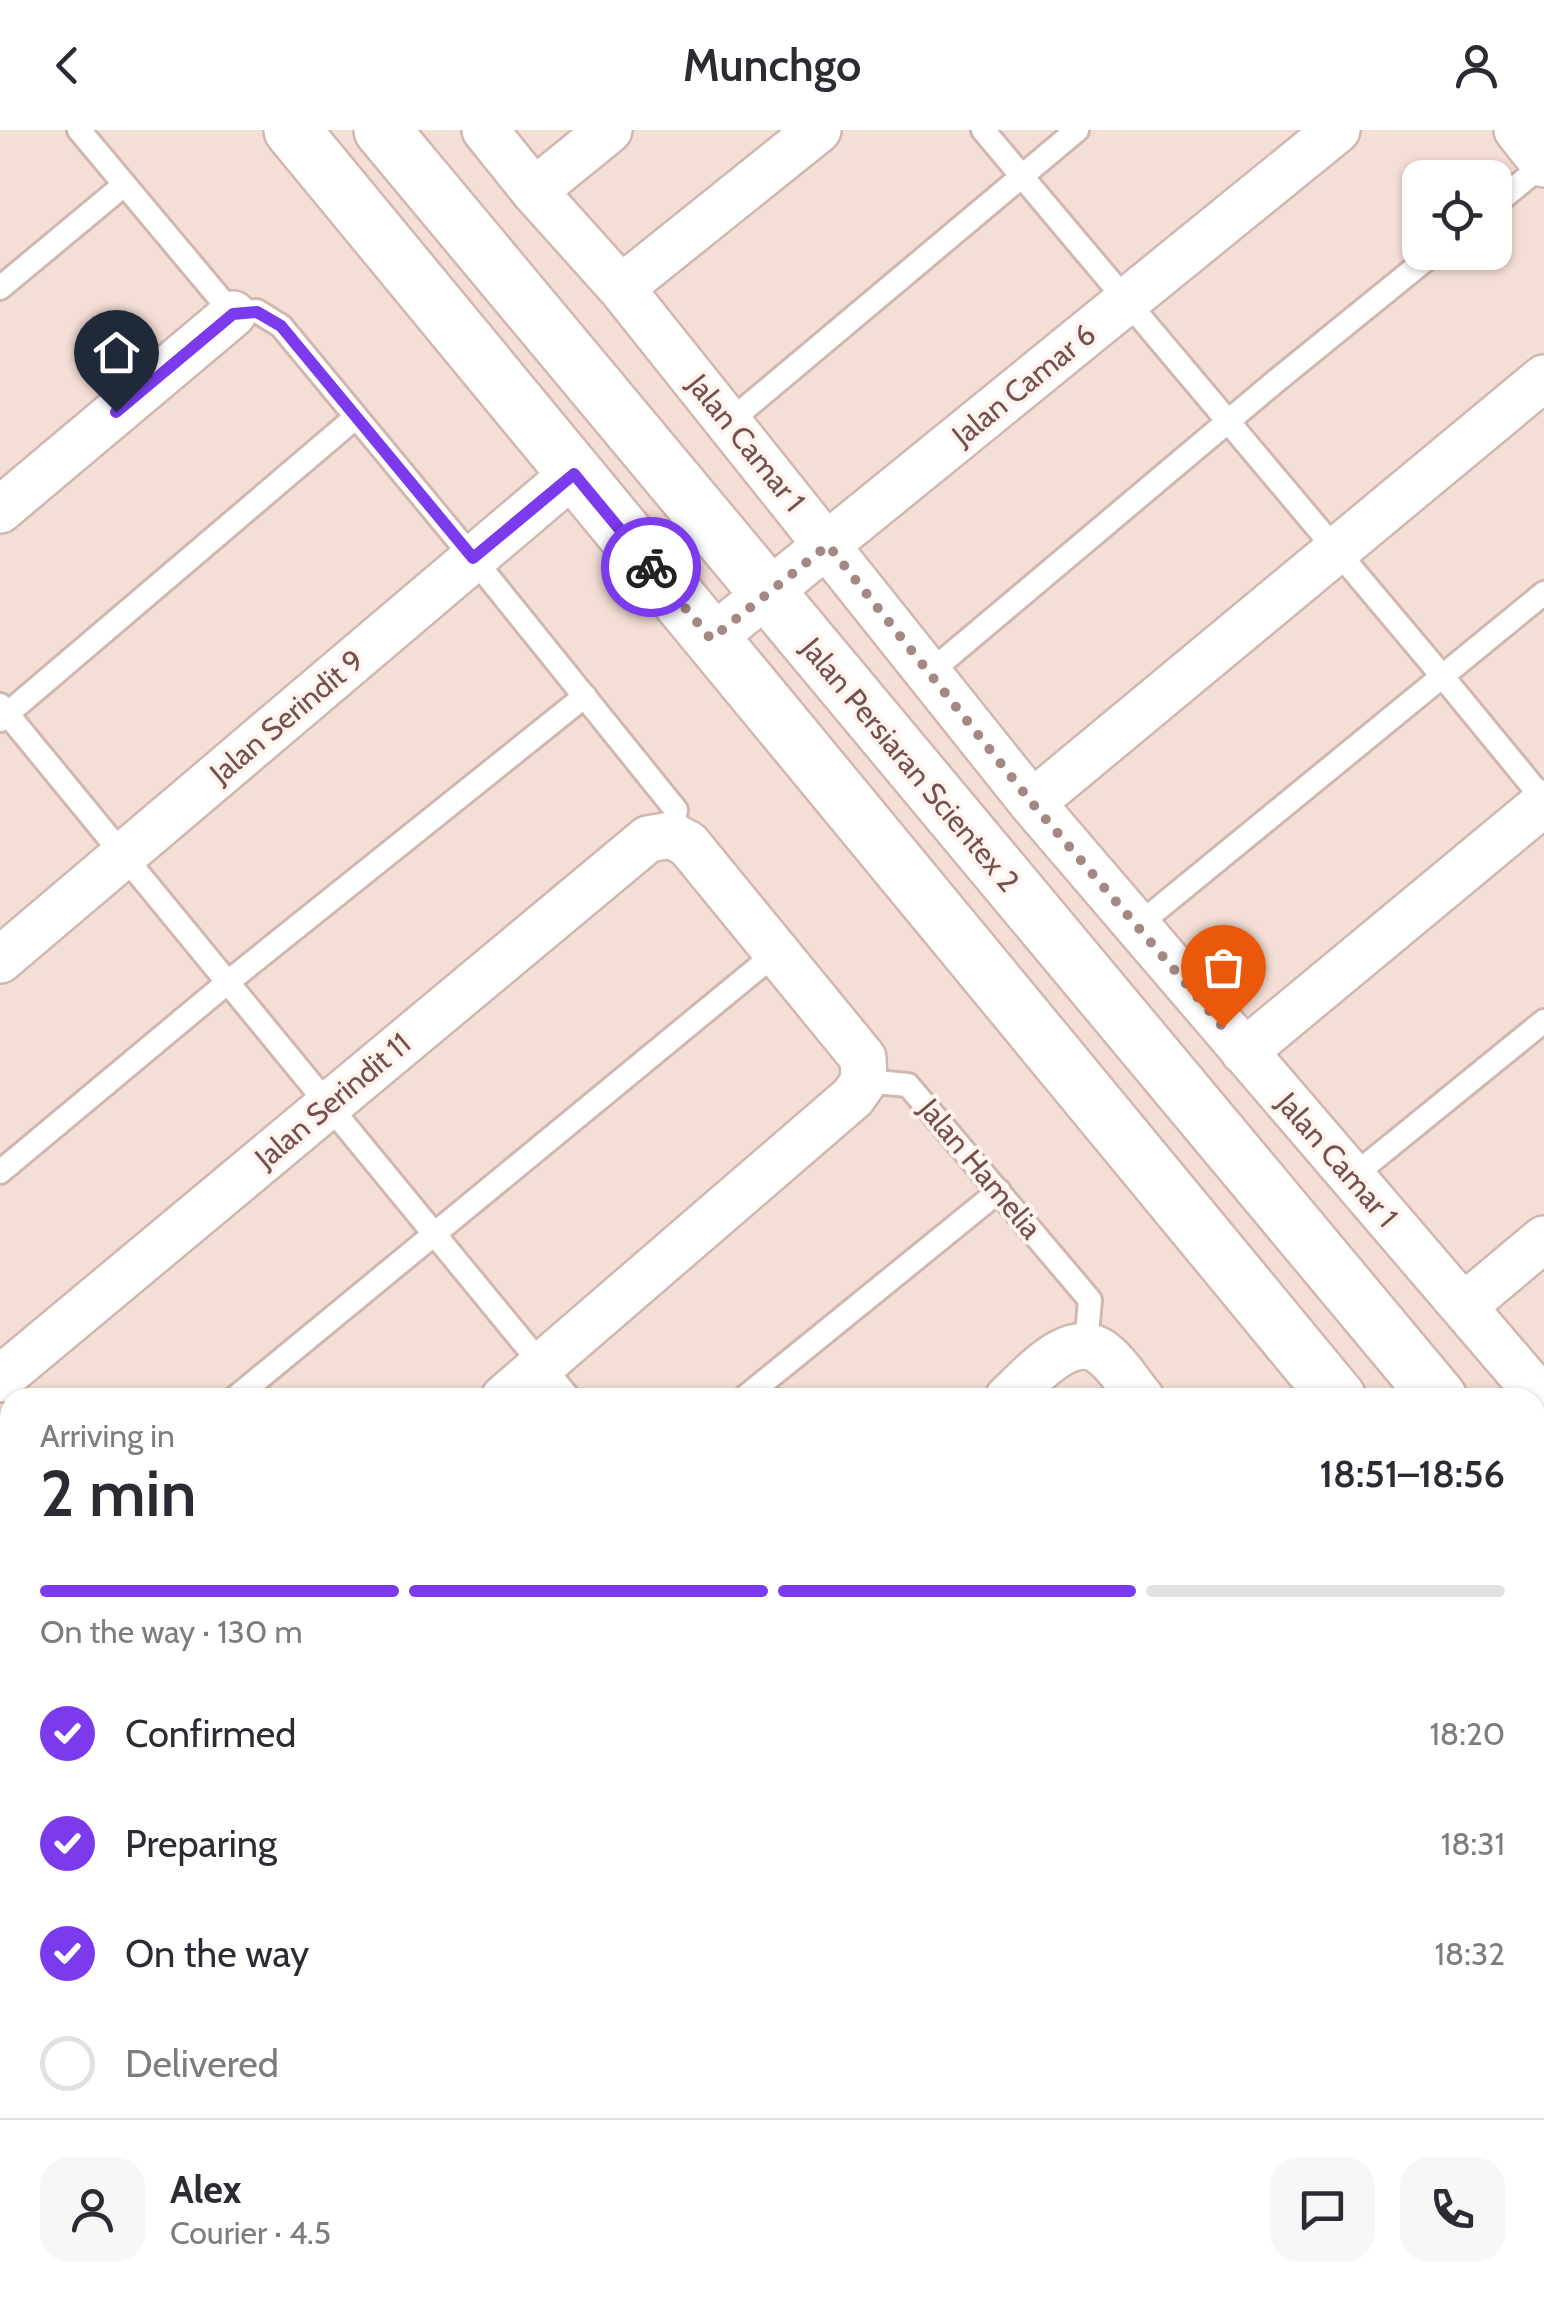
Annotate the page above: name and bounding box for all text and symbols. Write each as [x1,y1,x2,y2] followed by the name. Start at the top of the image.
[40,38,95,93] icon: back
[683,38,861,92] text: Munchgo
[1449,38,1504,93] icon: person
[1402,160,1512,270] map controls
[1402,160,1512,270] button: locate
[74,310,159,413] pin
[944,316,1103,454] street label: Jalan Camar 6
[89,325,144,380] icon: home
[679,366,813,519] street label: Jalan Camar 1
[601,517,701,617] courier
[624,540,679,595] icon: bike
[793,629,1027,899] street label: Jalan Persiaran Scientex 2
[202,642,371,792] street label: Jalan Serindit 9
[1181,925,1266,1028] pin
[1196,940,1251,995] icon: bag
[247,1025,418,1177] street label: Jalan Serindit 11
[1268,1084,1406,1235] street label: Jalan Camar 1
[910,1090,1050,1247] street label: Jalan Hamelia
[40,1416,175,1455] text: Arriving in
[1320,1450,1505,1497] text: 18:51–18:56
[40,1453,197,1532] text: 2 min
[40,1612,303,1651] text: On the way · 130 m
[40,1706,95,1761] icon: check
[125,1710,296,1757] text: Confirmed
[1429,1714,1505,1753] text: 18:20
[40,1816,95,1871] icon: check
[125,1820,277,1867] text: Preparing
[1441,1824,1505,1863] text: 18:31
[40,1926,95,1981] icon: check
[125,1930,309,1977] text: On the way
[1434,1934,1505,1973] text: 18:32
[125,2040,279,2087] text: Delivered
[40,2157,145,2262] button: person
[1270,2157,1375,2262] button: chat
[1400,2157,1505,2262] button: phone
[170,2166,241,2213] text: Alex
[170,2213,331,2252] text: Courier · 4.5

